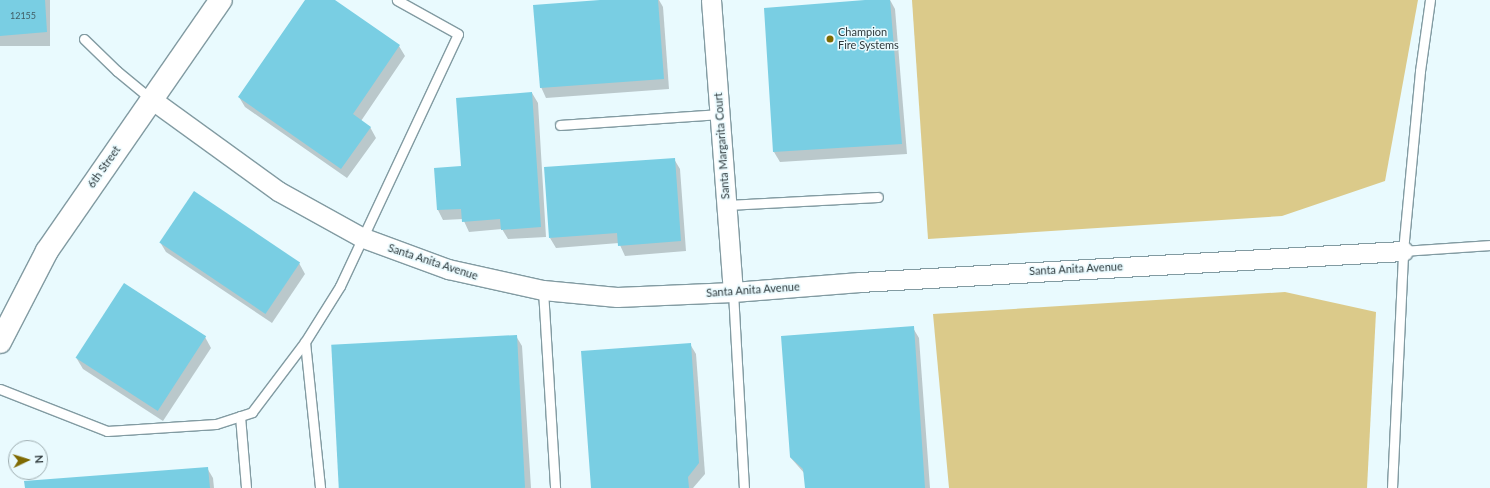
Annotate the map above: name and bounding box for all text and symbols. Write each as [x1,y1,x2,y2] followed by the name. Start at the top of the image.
[10,11,36,21] house number: 12155
[838,26,899,52] place label: Champion Fire Systems
[825,34,835,44] marker: Champion Fire Systems
[712,92,732,200] street label: Santa Margarita Court
[85,143,123,191] street label: 6th Street
[386,241,480,283] street label: Santa Anita Avenue
[1028,260,1124,278] street label: Santa Anita Avenue
[705,280,801,300] street label: Santa Anita Avenue
[8,440,48,480] north arrow
[33,455,46,464] text: N

